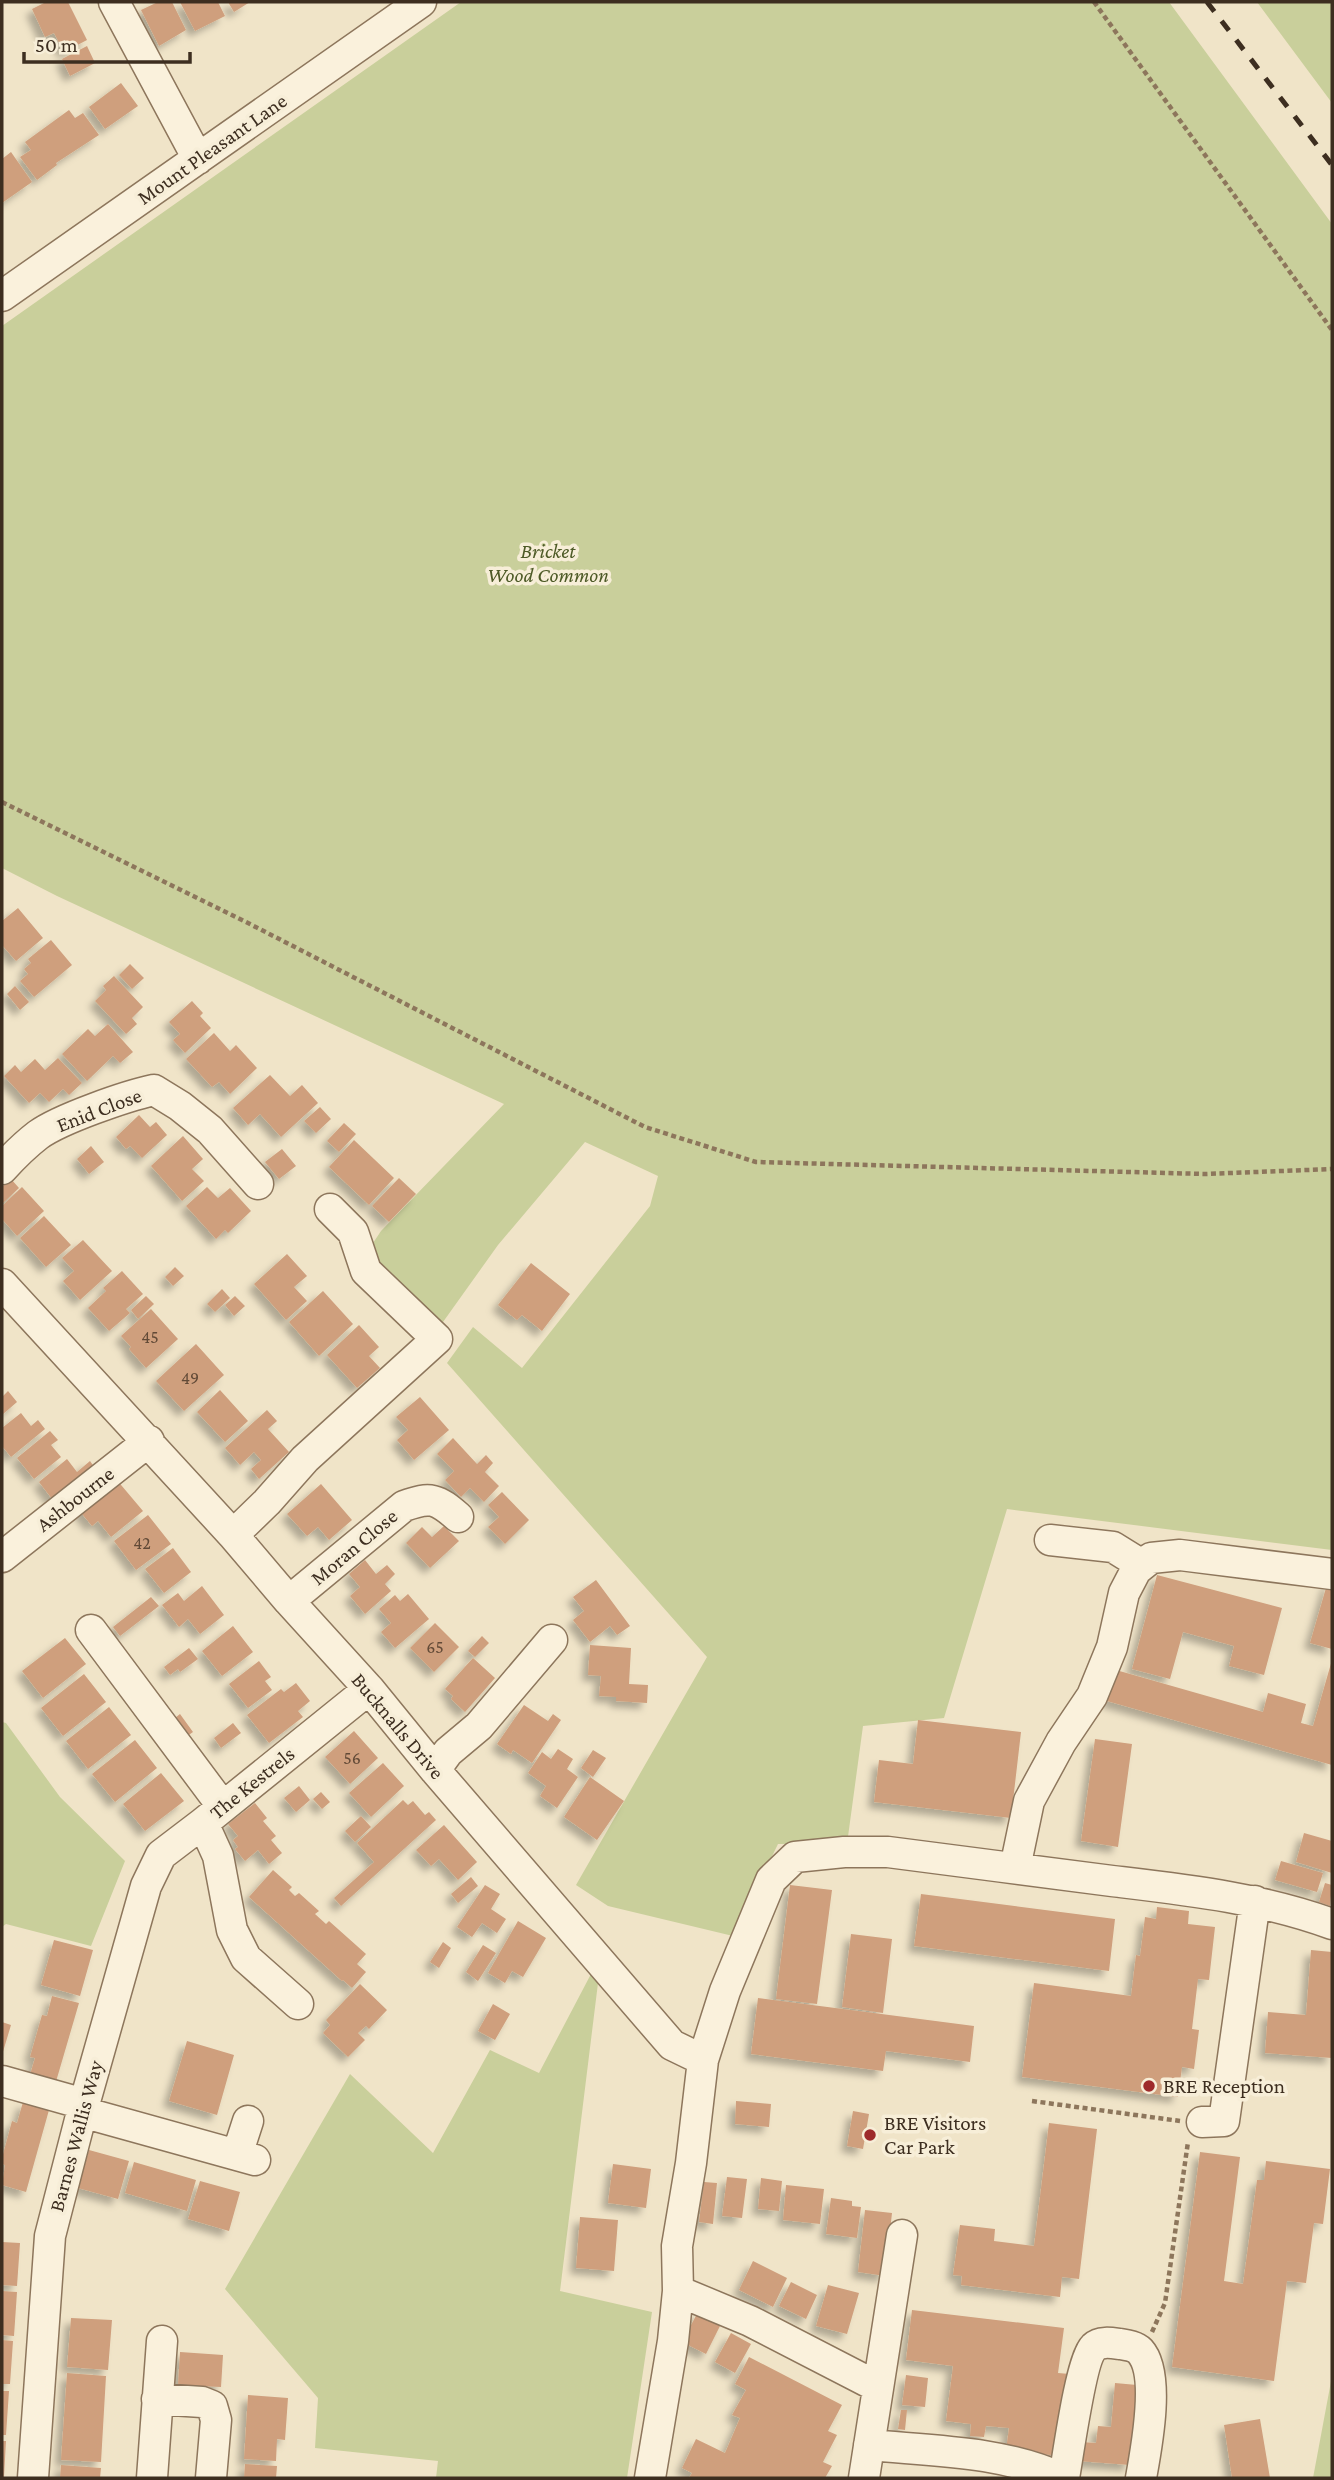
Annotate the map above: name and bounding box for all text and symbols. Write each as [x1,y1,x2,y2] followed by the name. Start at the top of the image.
[24,21,191,65] scale bar
[35,33,78,57] text: 50 m
[133,88,291,210] street label: Mount Pleasant Lane
[487,539,609,587] park label: Bricket Wood Common
[53,1083,145,1137] street label: Enid Close
[141,1327,159,1347] house number: 45
[181,1368,199,1388] house number: 49
[31,1461,119,1537] street label: Ashbourne
[306,1504,402,1590] street label: Moran Close
[133,1533,151,1553] house number: 42
[426,1637,444,1657] house number: 65
[347,1668,449,1784] street label: Bucknalls Drive
[205,1742,299,1824] street label: The Kestrels
[343,1748,361,1768] house number: 56
[44,2057,108,2214] street label: Barnes Wallis Way
[1163,2074,1285,2098] place label: BRE Reception
[1141,2078,1157,2094] marker: BRE Reception
[884,2111,986,2159] place label: BRE Visitors Car Park
[862,2127,878,2143] marker: BRE Visitors Car Park

